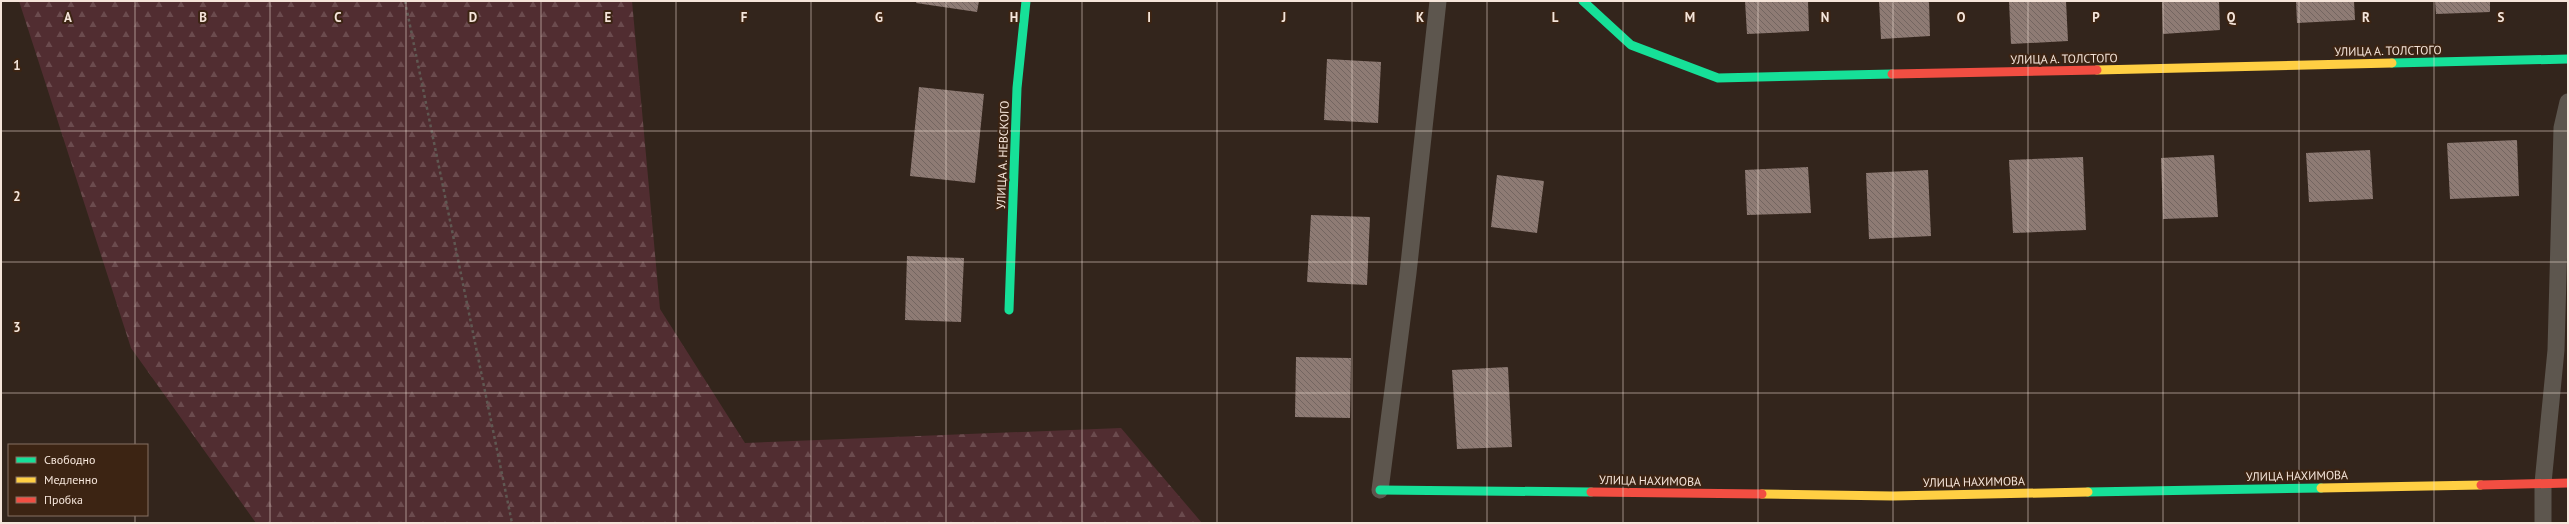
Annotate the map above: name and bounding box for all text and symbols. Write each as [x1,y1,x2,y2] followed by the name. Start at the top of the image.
[64,9,72,26] text: A
[199,9,207,26] text: B
[334,9,342,26] text: C
[469,9,477,26] text: D
[605,9,612,26] text: E
[741,9,748,26] text: F
[875,9,883,26] text: G
[1010,9,1018,26] text: H
[1147,9,1151,26] text: I
[1281,9,1286,26] text: J
[1416,9,1424,26] text: K
[1552,9,1559,26] text: L
[1685,9,1695,26] text: M
[1821,9,1829,26] text: N
[1957,9,1966,26] text: O
[2092,9,2100,26] text: P
[2227,9,2237,26] text: Q
[2362,9,2370,26] text: R
[2498,9,2505,26] text: S
[2334,42,2442,59] street label: УЛИЦА А. ТОЛСТОГО
[2010,50,2118,67] street label: УЛИЦА А. ТОЛСТОГО
[13,57,21,74] text: 1
[993,100,1012,210] street label: УЛИЦА А. НЕВСКОГО
[13,188,21,205] text: 2
[13,319,21,336] text: 3
[8,444,148,516] legend
[44,452,95,467] text: Свободно
[2246,467,2348,484] street label: УЛИЦА НАХИМОВА
[44,472,98,487] text: Медленно
[1599,472,1701,489] street label: УЛИЦА НАХИМОВА
[1923,473,2025,490] street label: УЛИЦА НАХИМОВА
[44,492,83,507] text: Пробка

